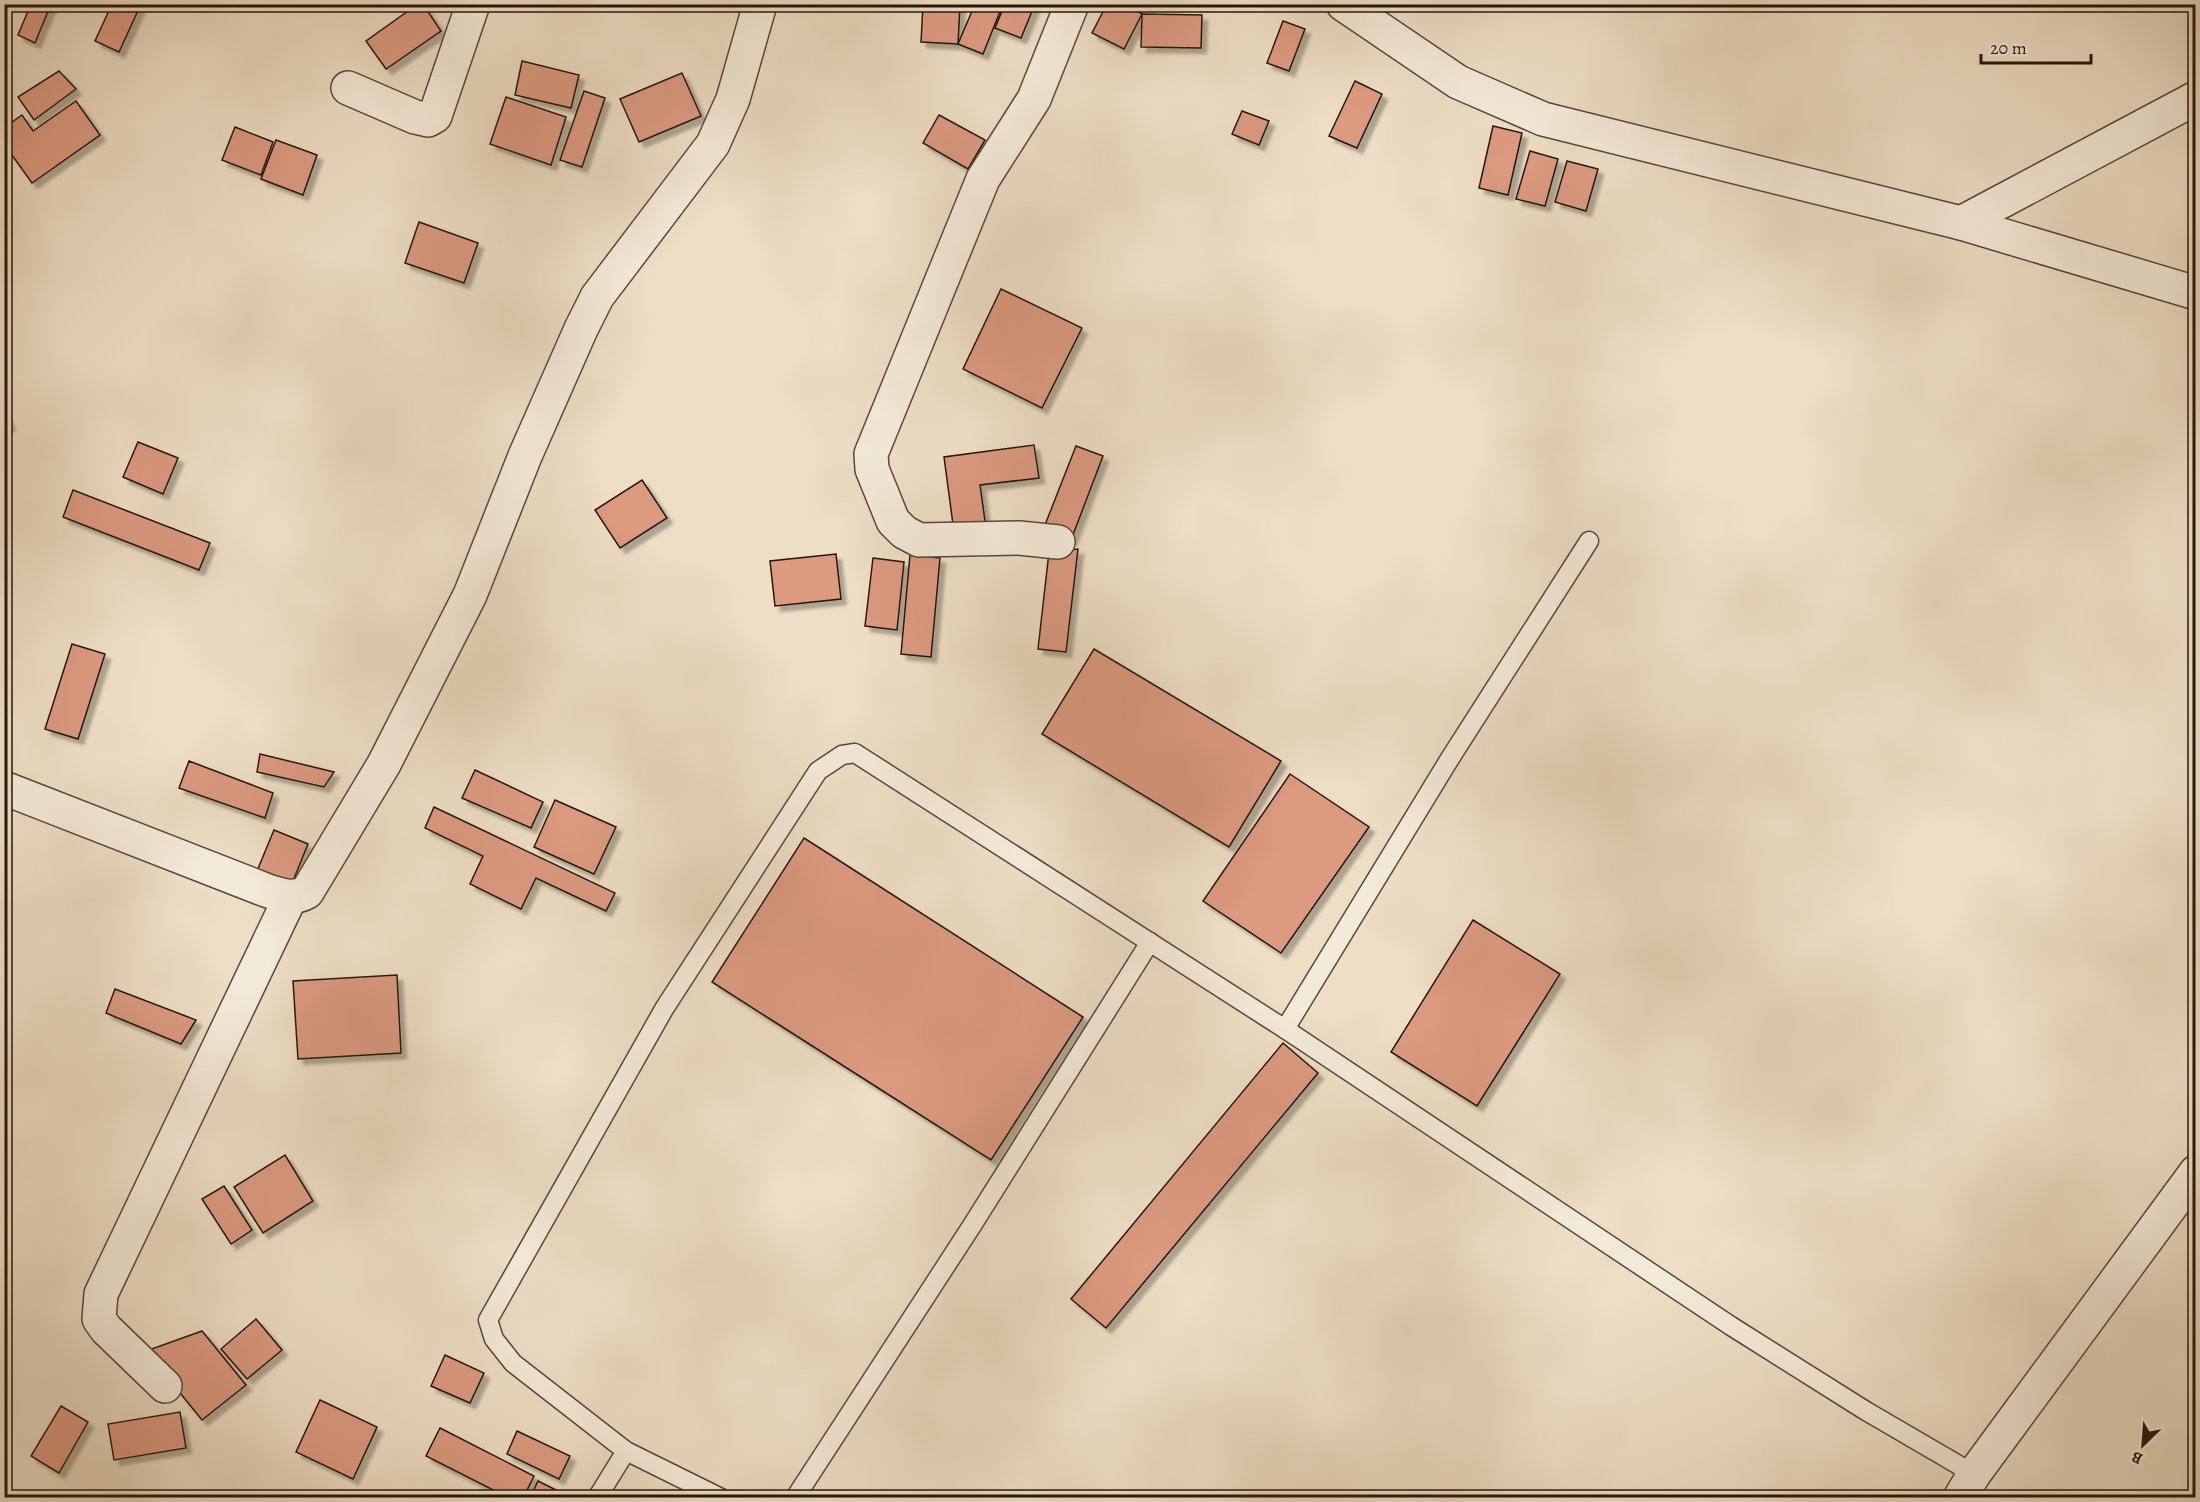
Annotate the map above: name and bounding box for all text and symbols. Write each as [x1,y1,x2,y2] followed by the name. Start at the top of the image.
[1981,27,2090,65] scale bar
[1990,36,2027,60] text: 20 m
[2113,1415,2173,1475] north arrow
[2128,1446,2146,1470] text: B

